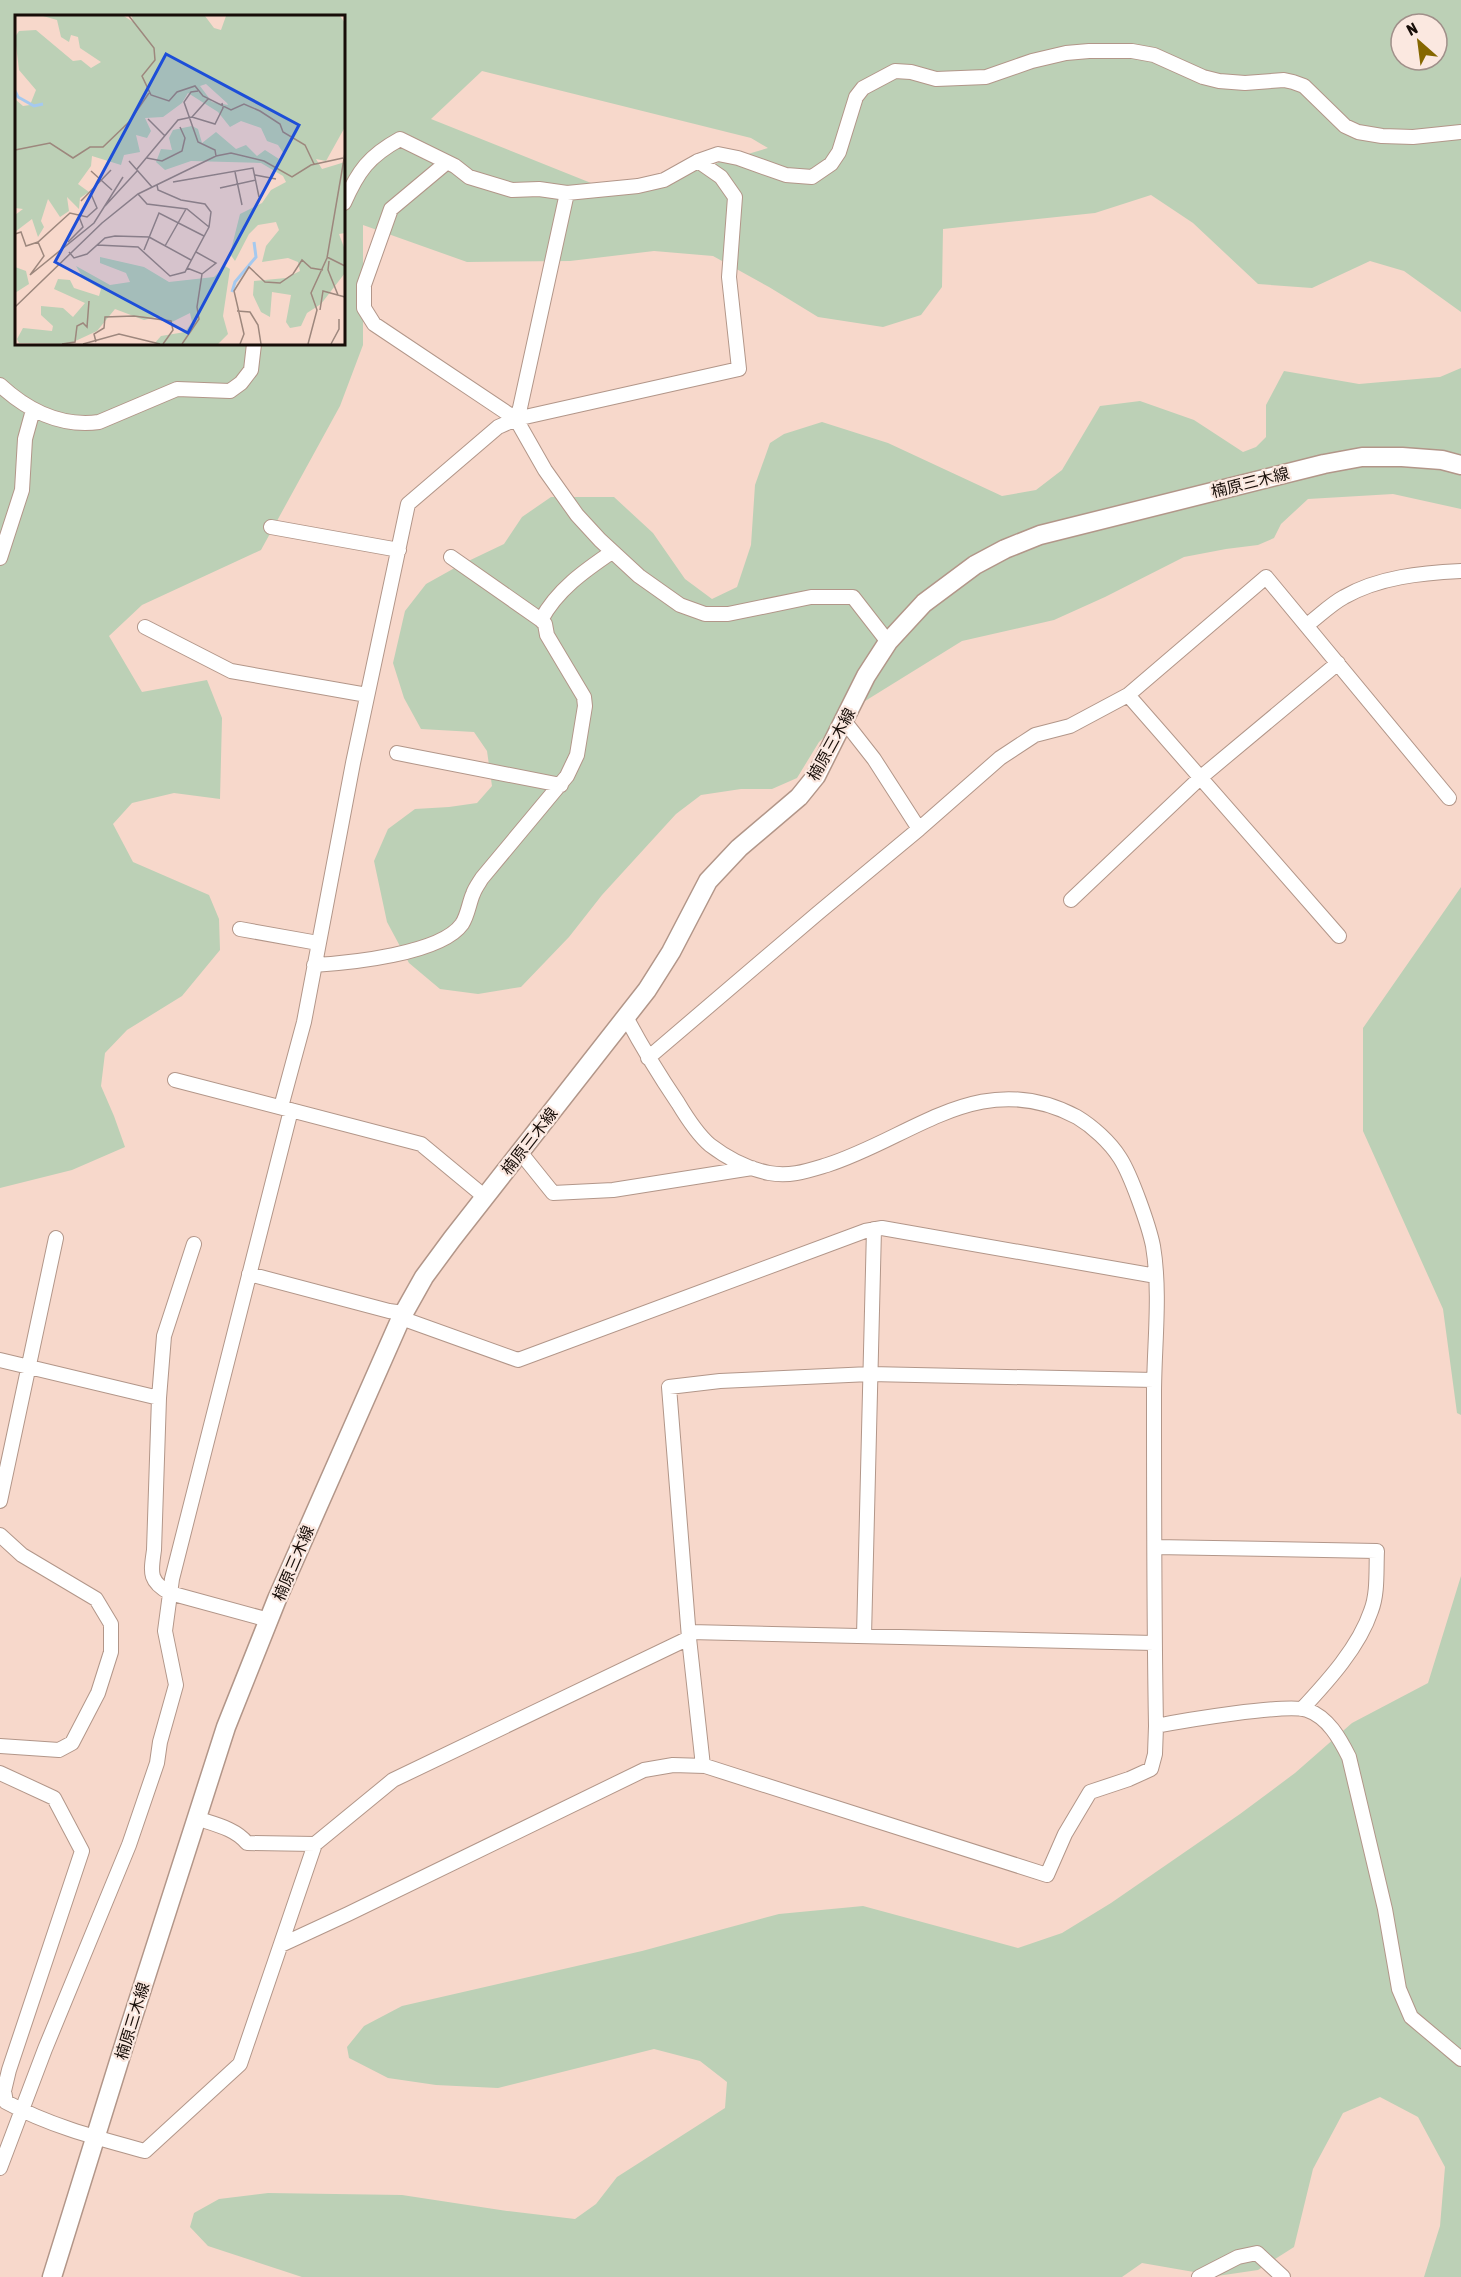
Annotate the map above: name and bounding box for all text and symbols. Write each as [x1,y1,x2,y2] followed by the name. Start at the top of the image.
[1389,12,1449,72] north arrow
[15,15,345,345] inset map
[1404,19,1420,39] text: N
[1209,464,1291,500] street label: 楠原三木線
[804,705,858,783] street label: 楠原三木線
[497,1104,561,1178] street label: 楠原三木線
[269,1523,317,1603] street label: 楠原三木線
[112,1980,152,2062] street label: 楠原三木線

